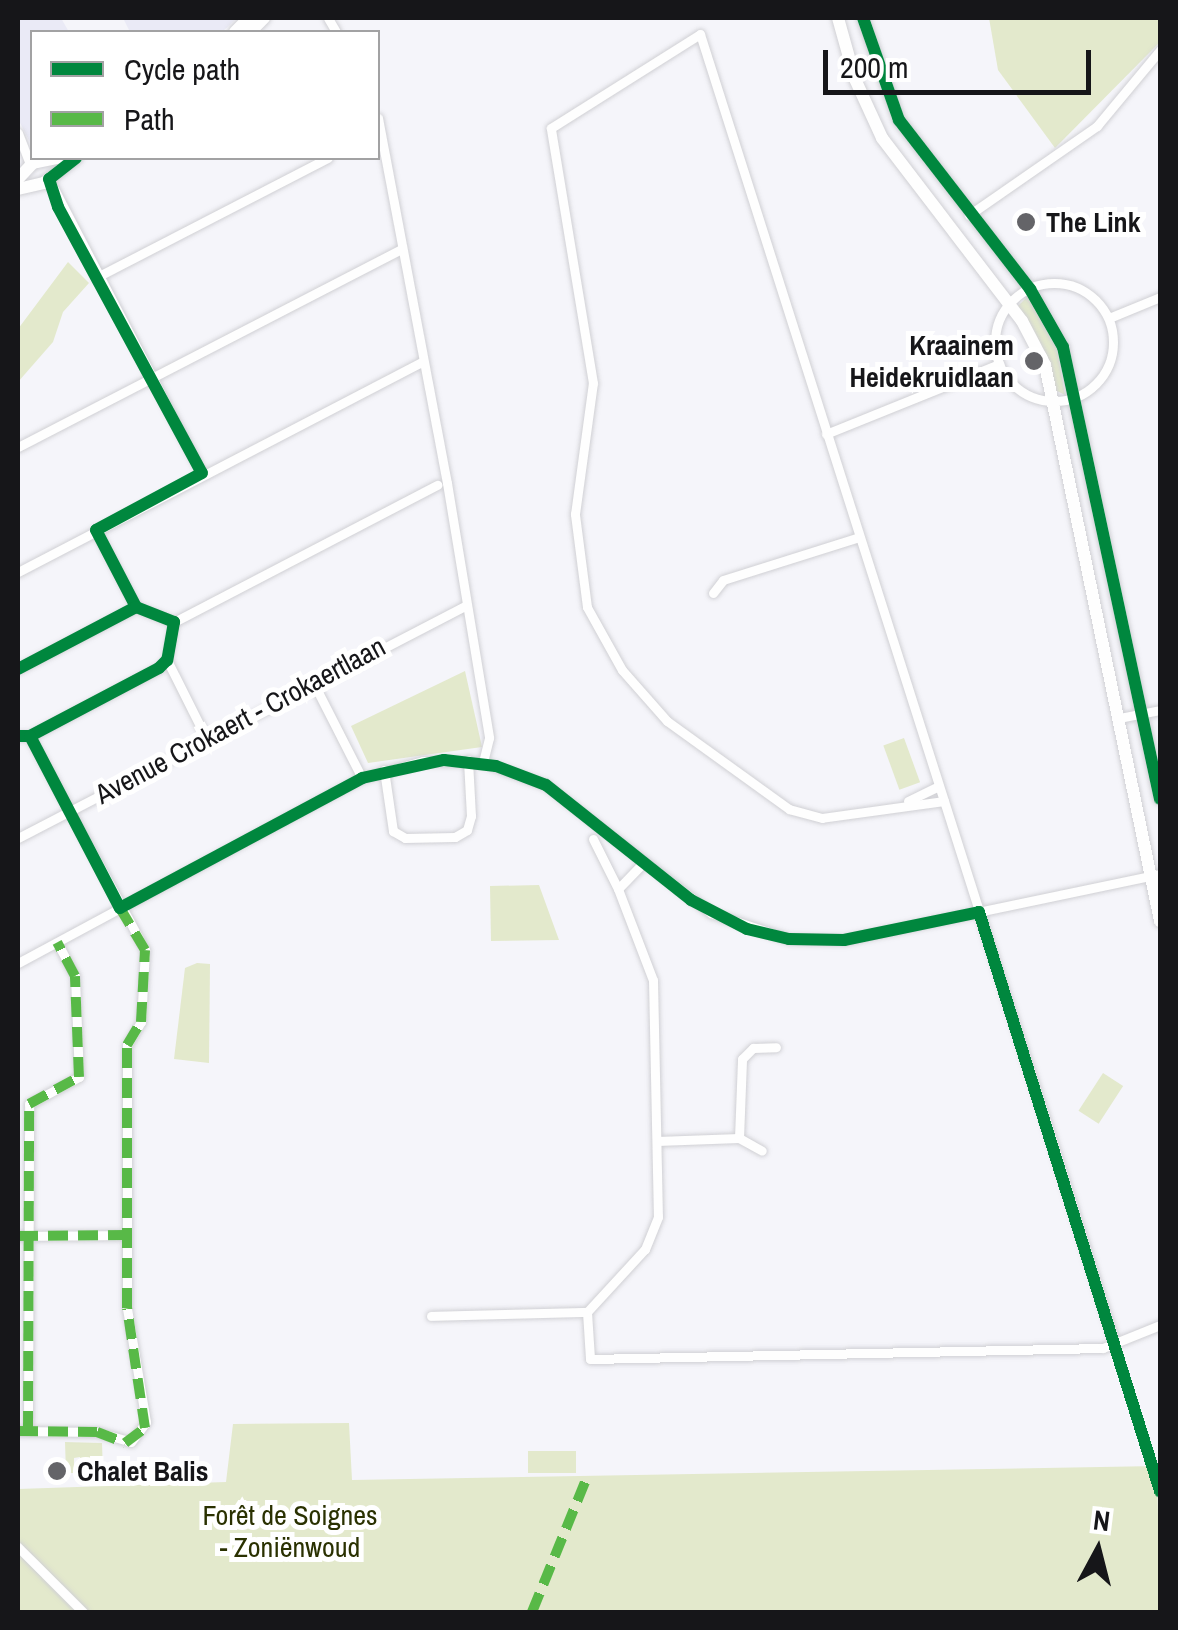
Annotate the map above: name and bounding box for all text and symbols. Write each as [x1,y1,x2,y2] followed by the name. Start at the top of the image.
[30,30,380,160] legend
[828,30,1096,92] scale bar
[840,47,908,87] text: 200 m
[124,49,240,89] text: Cycle path
[124,99,175,139] text: Path
[1046,205,1140,239] place label: The Link
[1015,211,1037,233] marker: The Link
[849,328,1014,394] place label: Kraainem Heidekruidlaan
[1023,350,1045,372] marker: Kraainem Heidekruidlaan
[89,629,391,811] street label: Avenue Crokaert - Crokaertlaan
[77,1454,208,1488] place label: Chalet Balis
[46,1460,68,1482] marker: Chalet Balis
[202,1498,378,1564] park label: Forêt de Soignes - Zoniënwoud
[1048,1500,1148,1600] north arrow
[1091,1500,1112,1540] text: N

